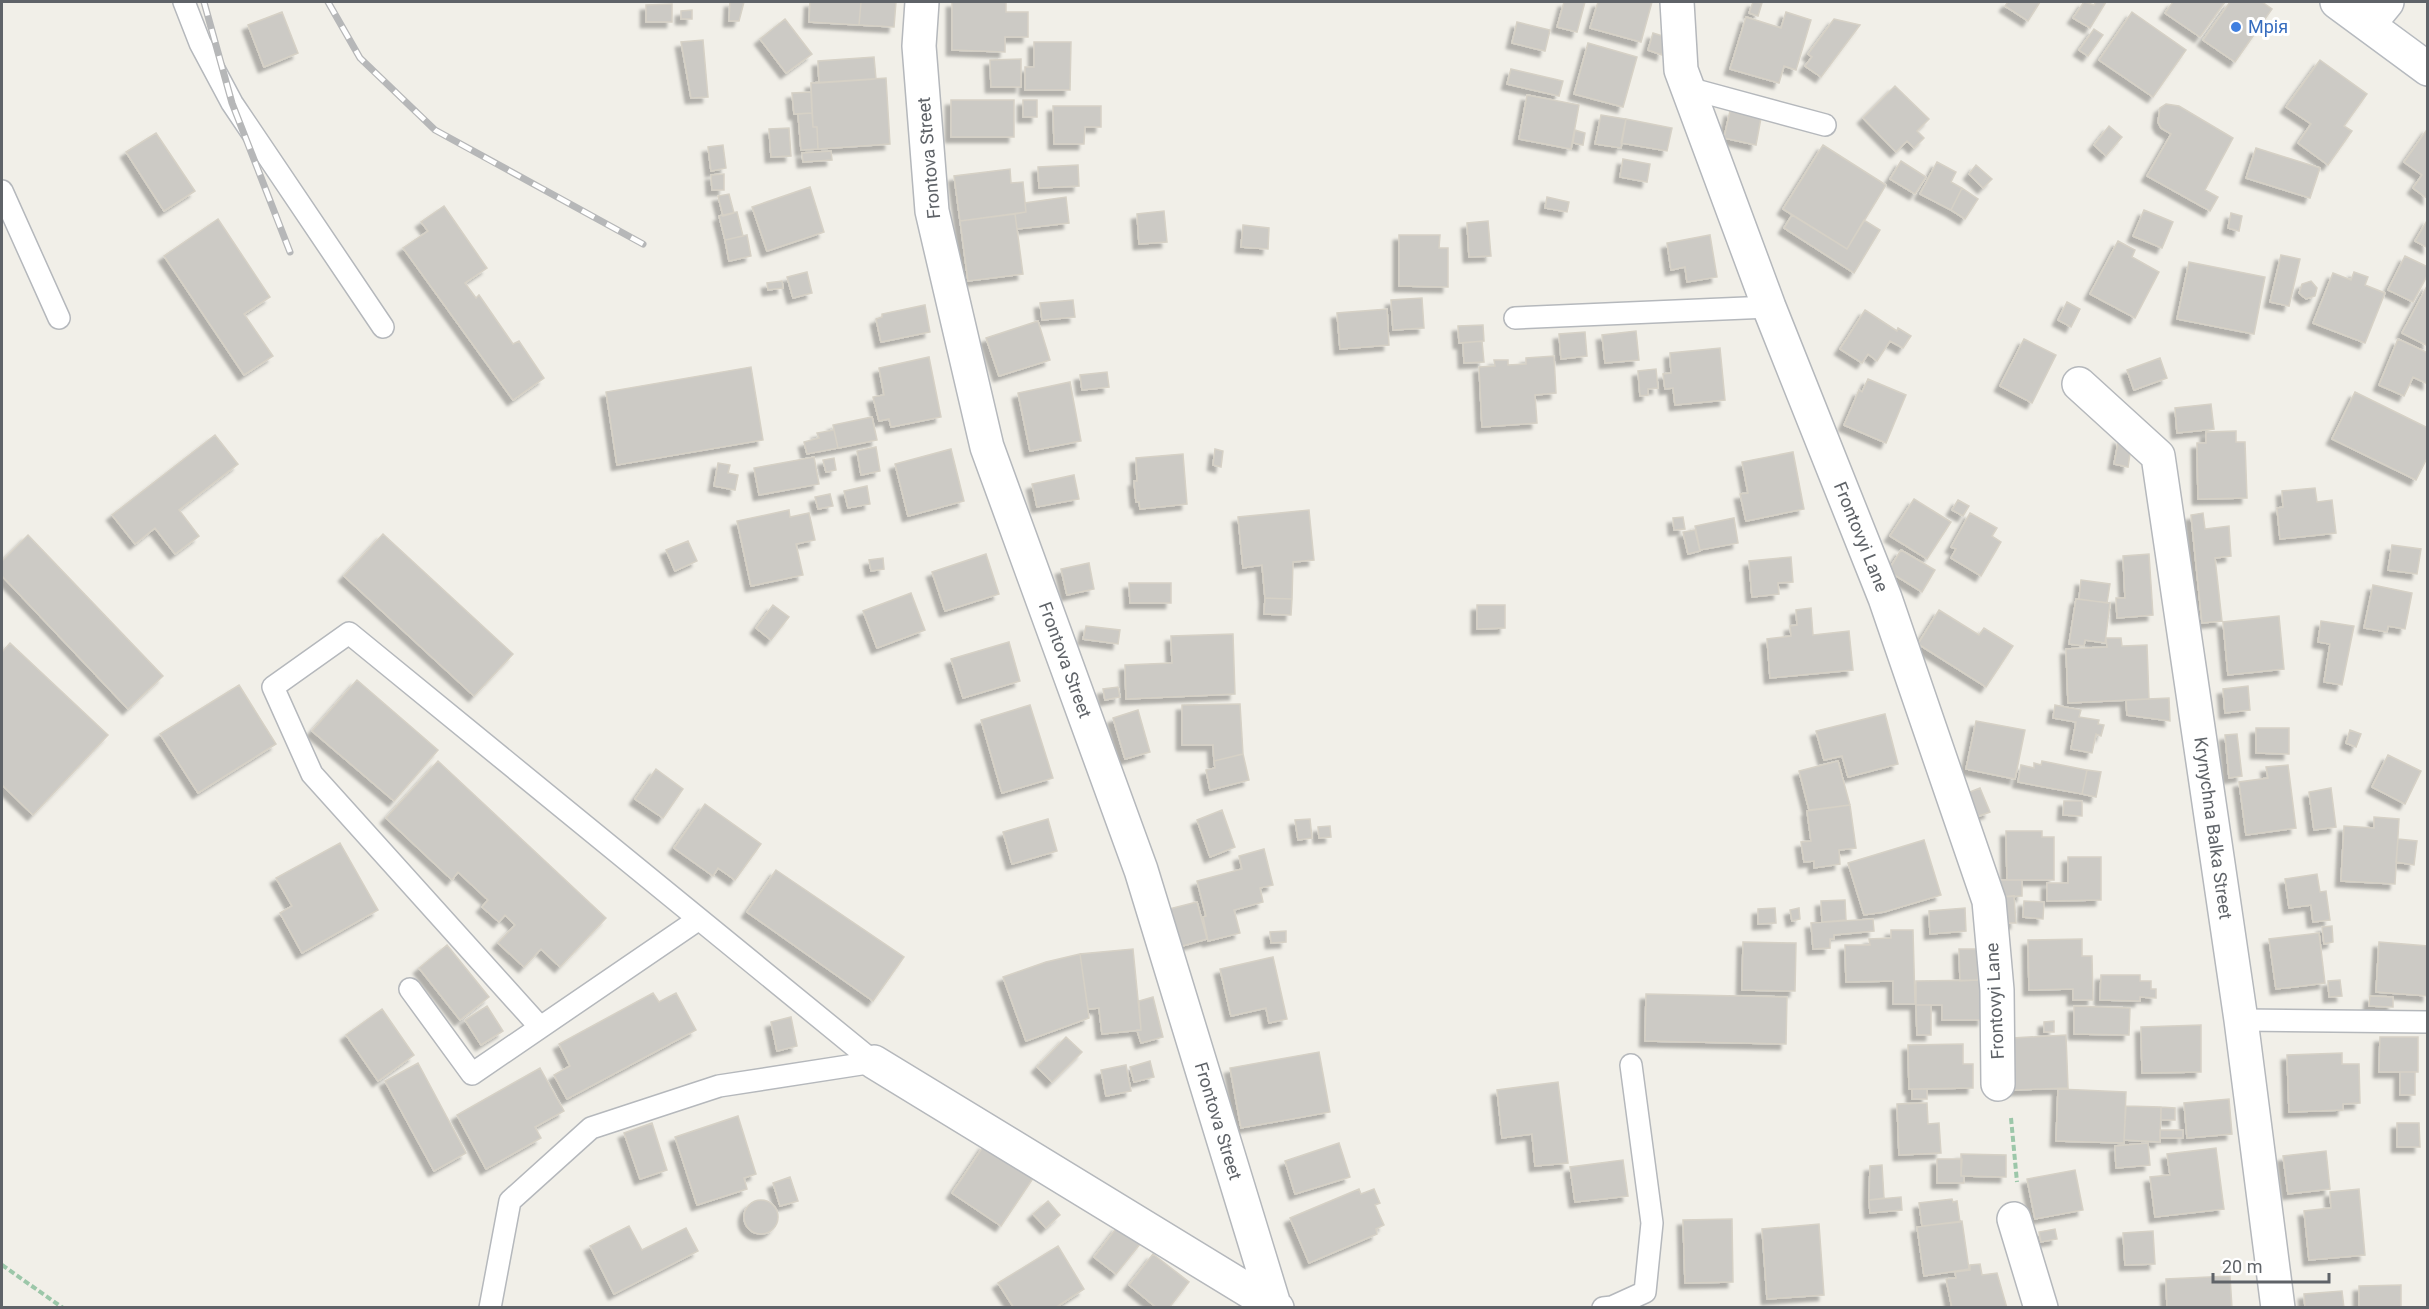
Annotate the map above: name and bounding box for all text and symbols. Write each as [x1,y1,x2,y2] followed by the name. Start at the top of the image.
[2248,16,2288,37] place label: Мрія
[2229,20,2243,34] marker: Мрія
[913,96,944,220] street label: Frontova Street
[1830,479,1893,595] street label: Frontovyi Lane
[1035,599,1096,721] street label: Frontova Street
[2190,735,2237,921] street label: Krynychna Balka Street
[1981,942,2008,1060] street label: Frontovyi Lane
[1191,1059,1246,1182] street label: Frontova Street
[2213,1246,2328,1284] scale bar
[2222,1256,2262,1277] text: 20 m

